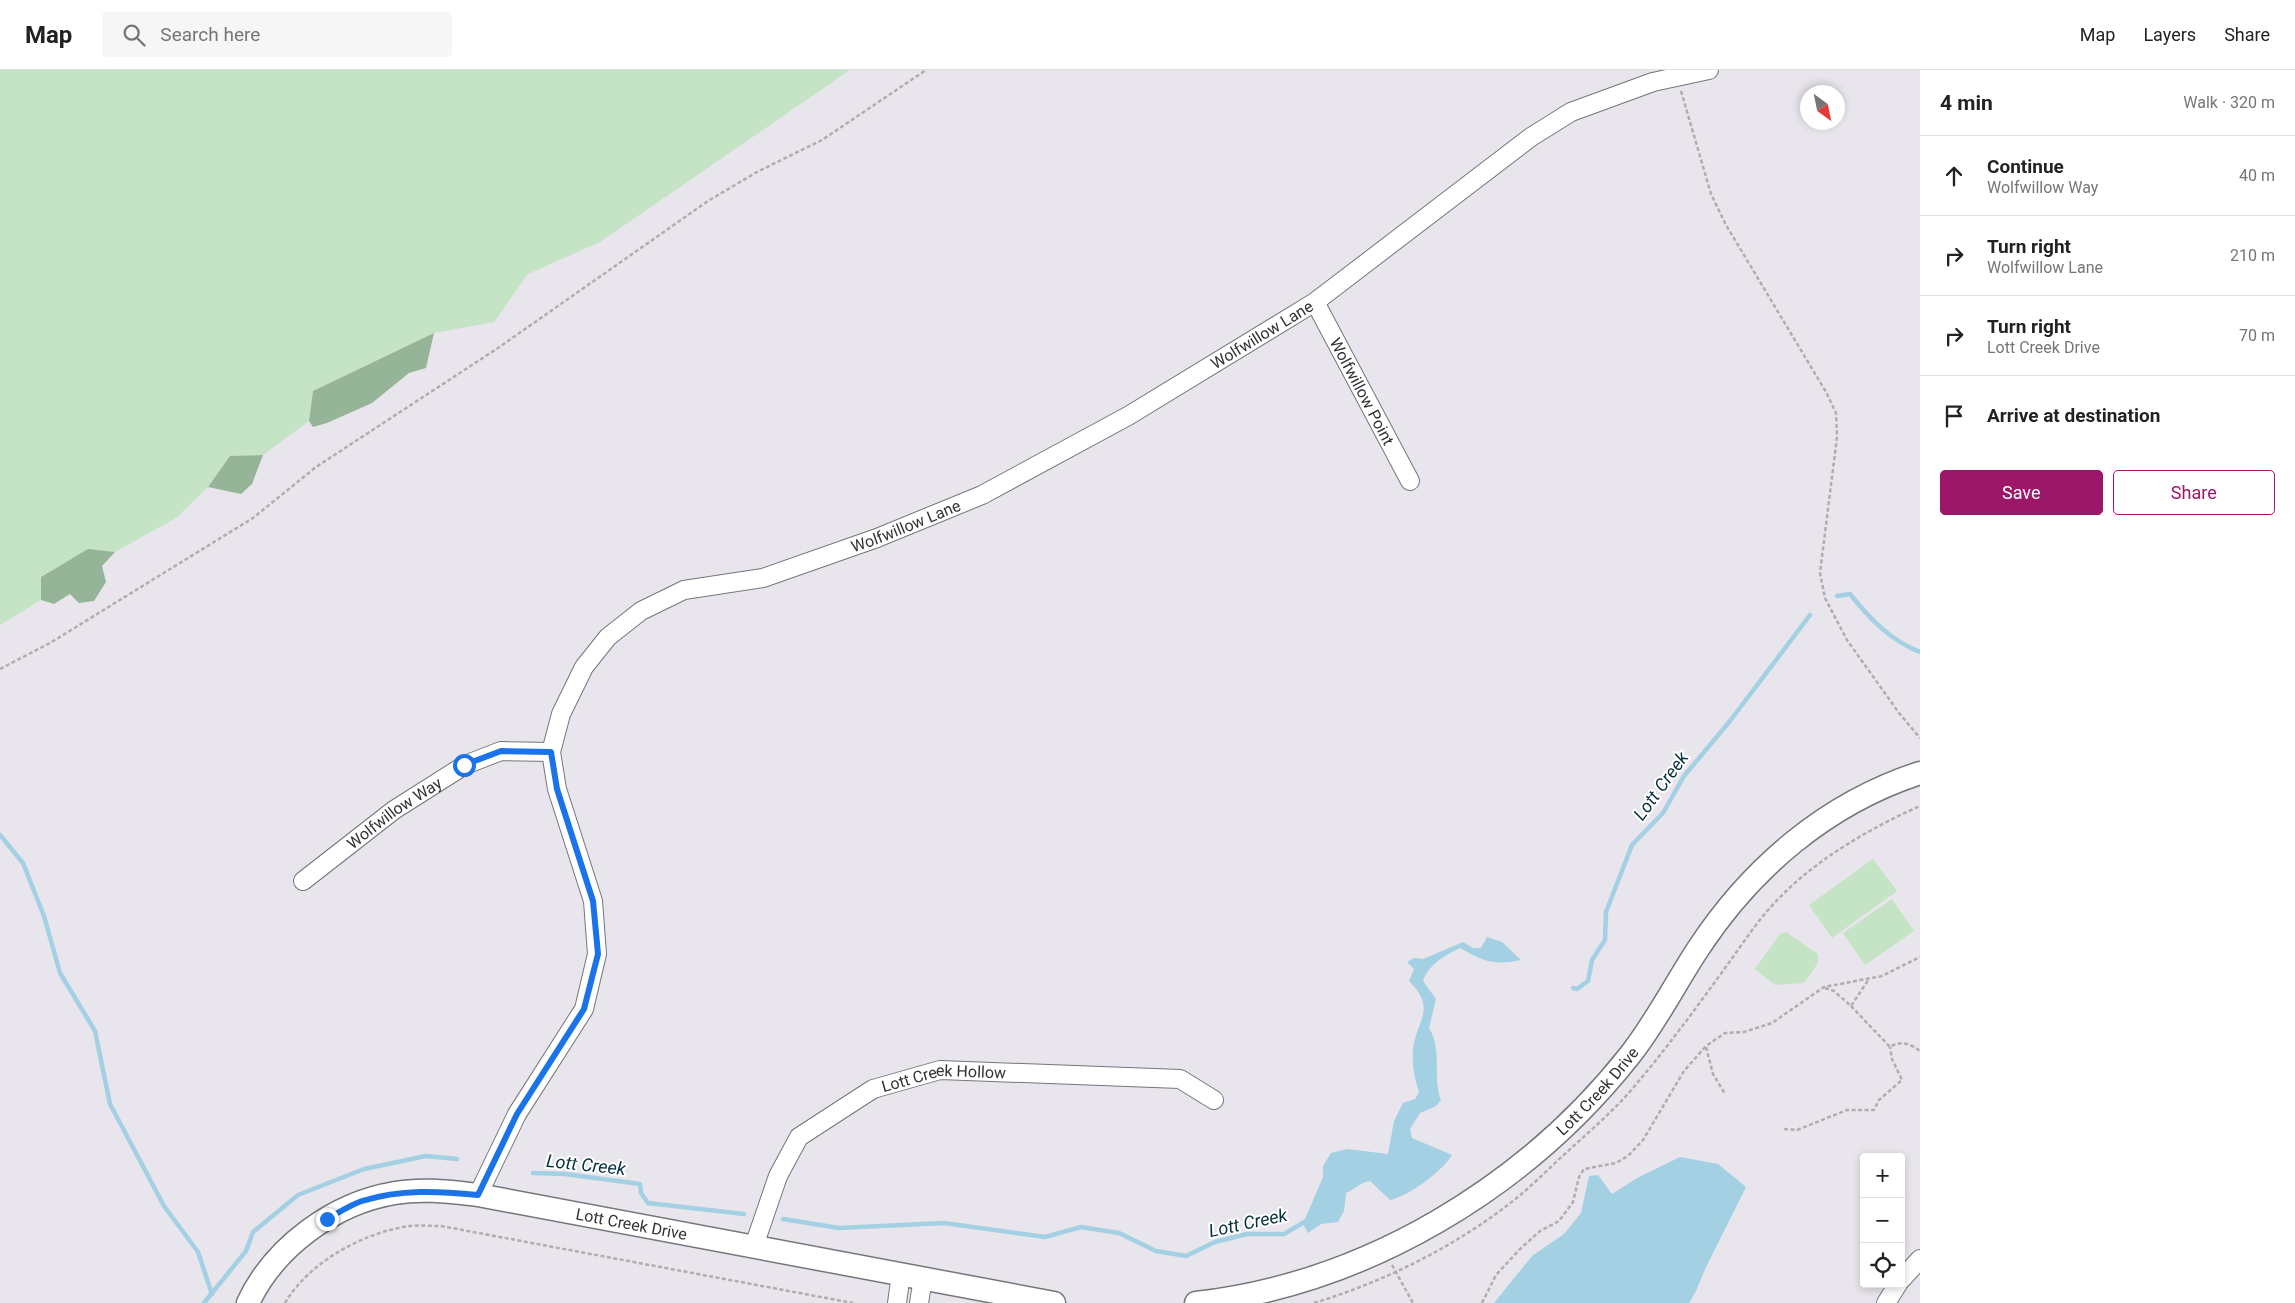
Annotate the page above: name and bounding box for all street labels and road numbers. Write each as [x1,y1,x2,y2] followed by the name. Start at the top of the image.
[1208,297,1316,373] street label: Wolfwillow Lane
[1326,335,1398,448] street label: Wolfwillow Point
[849,496,963,556] street label: Wolfwillow Lane
[343,773,446,853] street label: Wolfwillow Way
[1553,1043,1643,1139] street label: Lott Creek Drive
[879,1061,1006,1096] street label: Lott Creek Hollow
[574,1205,689,1244] street label: Lott Creek Drive

